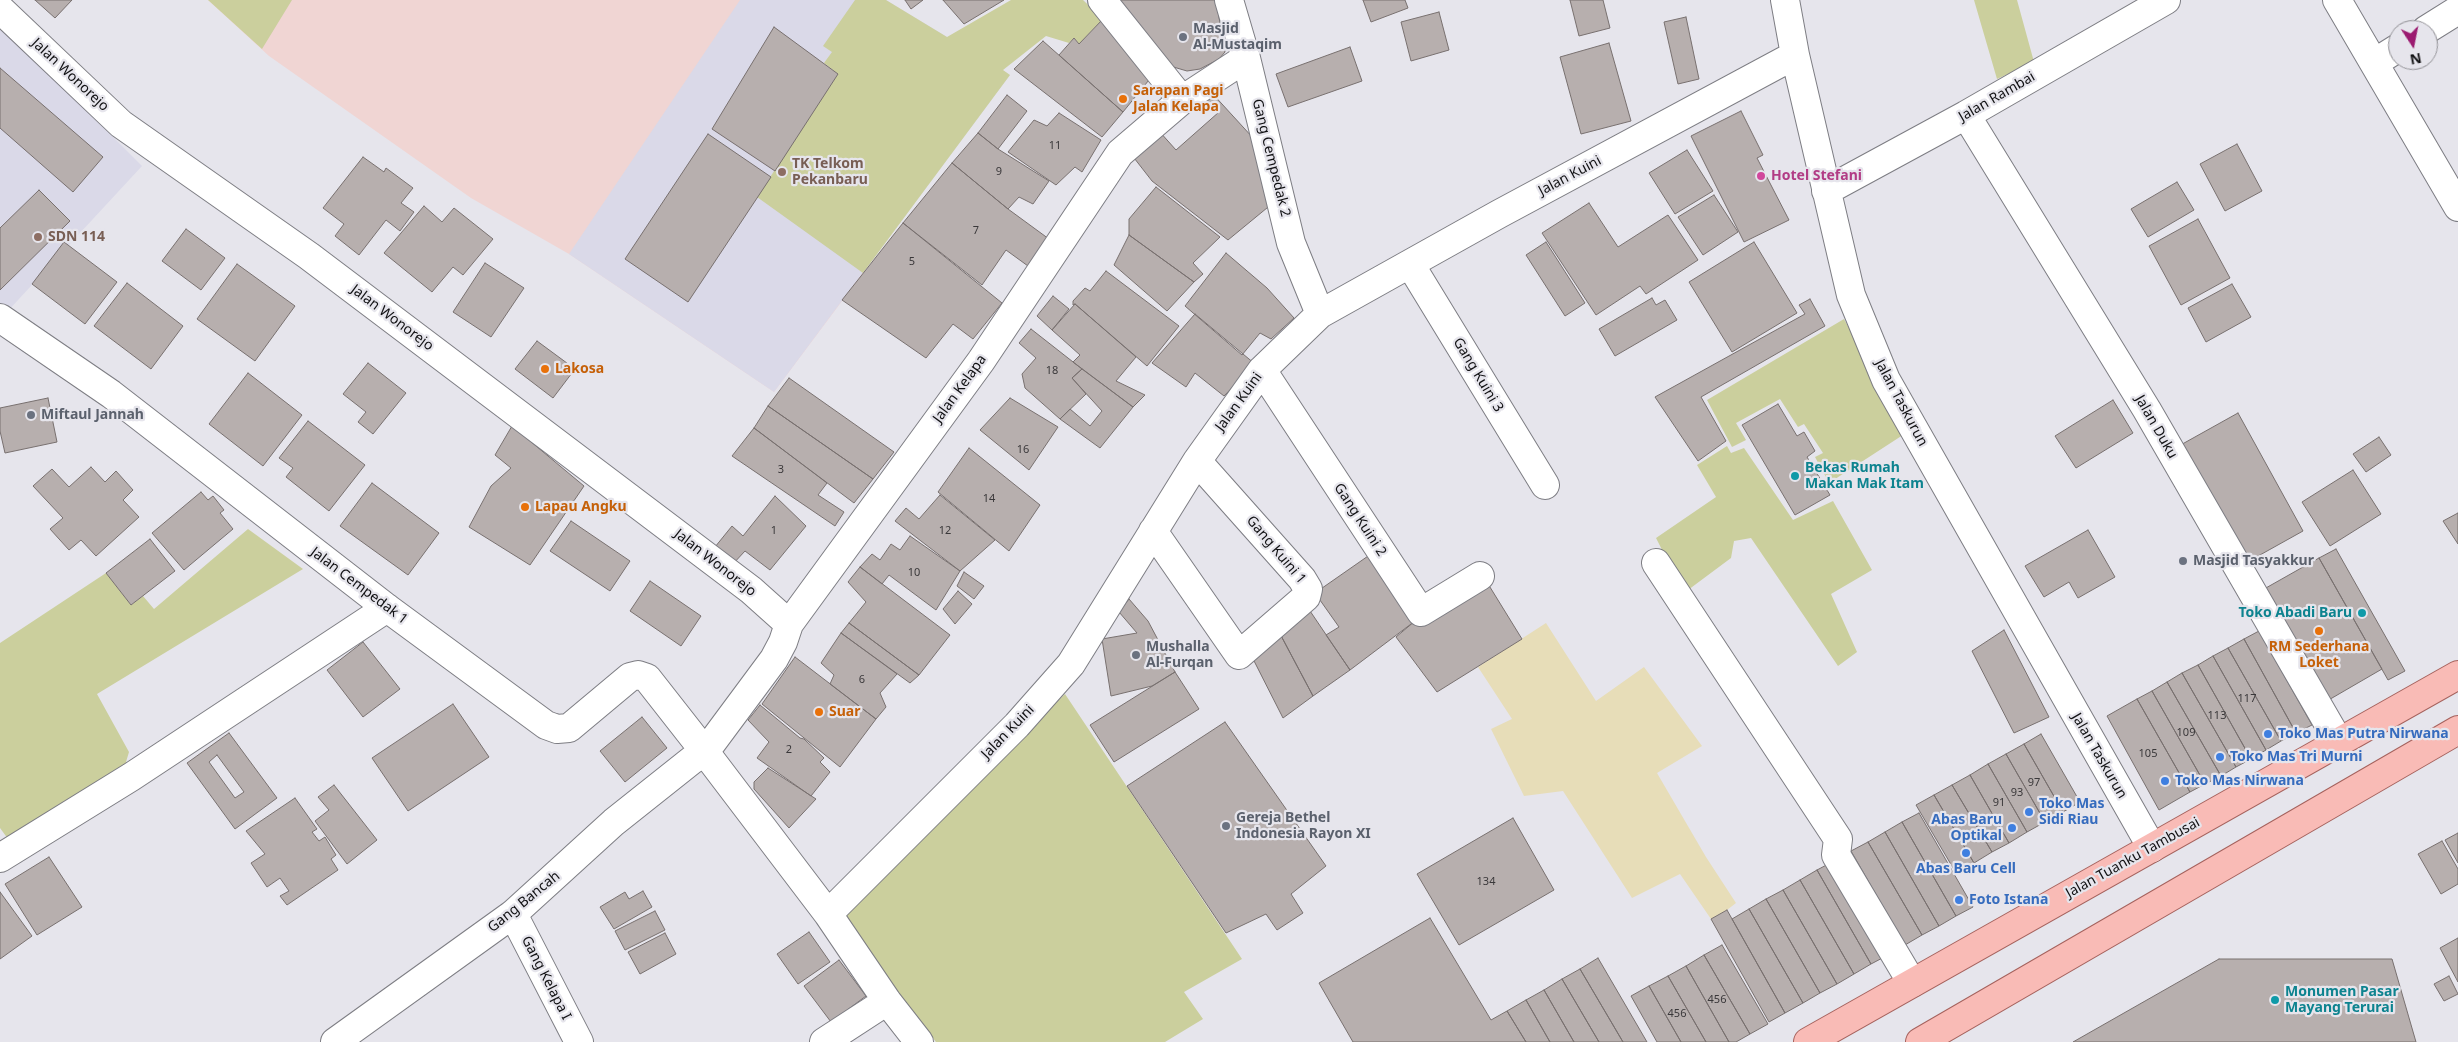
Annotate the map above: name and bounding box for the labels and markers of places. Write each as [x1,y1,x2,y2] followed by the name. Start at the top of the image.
[1193,21,1282,54] place label: Masjid Al-Mustaqim
[1177,31,1189,43] marker: Masjid Al-Mustaqim
[1133,83,1224,115] place label: Sarapan Pagi Jalan Kelapa
[1117,93,1129,105] marker: Sarapan Pagi Jalan Kelapa
[792,156,868,188] place label: TK Telkom Pekanbaru
[776,166,788,178] marker: TK Telkom Pekanbaru
[1771,168,1862,184] place label: Hotel Stefani
[1755,170,1767,182] marker: Hotel Stefani
[48,229,105,245] place label: SDN 114
[32,231,44,243] marker: SDN 114
[555,361,604,377] place label: Lakosa
[539,363,551,375] marker: Lakosa
[41,407,144,423] place label: Miftaul Jannah
[25,409,37,421] marker: Miftaul Jannah
[1805,460,1924,492] place label: Bekas Rumah Makan Mak Itam
[1789,470,1801,482] marker: Bekas Rumah Makan Mak Itam
[535,499,627,515] place label: Lapau Angku
[519,501,531,513] marker: Lapau Angku
[2193,553,2314,569] place label: Masjid Tasyakkur
[2177,555,2189,567] marker: Masjid Tasyakkur
[2238,605,2352,621] place label: Toko Abadi Baru
[2356,607,2368,619] marker: Toko Abadi Baru
[2313,625,2325,637] marker: RM Sederhana Loket
[1146,639,1213,672] place label: Mushalla Al-Furqan
[2269,639,2369,672] place label: RM Sederhana Loket
[1130,649,1142,661] marker: Mushalla Al-Furqan
[829,704,860,720] place label: Suar
[813,706,825,718] marker: Suar
[2278,726,2449,742] place label: Toko Mas Putra Nirwana
[2262,728,2274,740] marker: Toko Mas Putra Nirwana
[2230,749,2362,765] place label: Toko Mas Tri Murni
[2214,751,2226,763] marker: Toko Mas Tri Murni
[2175,773,2304,789] place label: Toko Mas Nirwana
[2159,775,2171,787] marker: Toko Mas Nirwana
[2039,796,2105,829] place label: Toko Mas Sidi Riau
[2023,806,2035,818] marker: Toko Mas Sidi Riau
[1236,810,1371,842] place label: Gereja Bethel Indonesia Rayon XI
[1931,812,2002,844] place label: Abas Baru Optikal
[1220,820,1232,832] marker: Gereja Bethel Indonesia Rayon XI
[2006,822,2018,834] marker: Abas Baru Optikal
[1960,847,1972,859] marker: Abas Baru Cell
[1916,861,2016,877] place label: Abas Baru Cell
[1969,892,2048,908] place label: Foto Istana
[1953,894,1965,906] marker: Foto Istana
[2285,984,2399,1016] place label: Monumen Pasar Mayang Terurai
[2269,994,2281,1006] marker: Monumen Pasar Mayang Terurai

